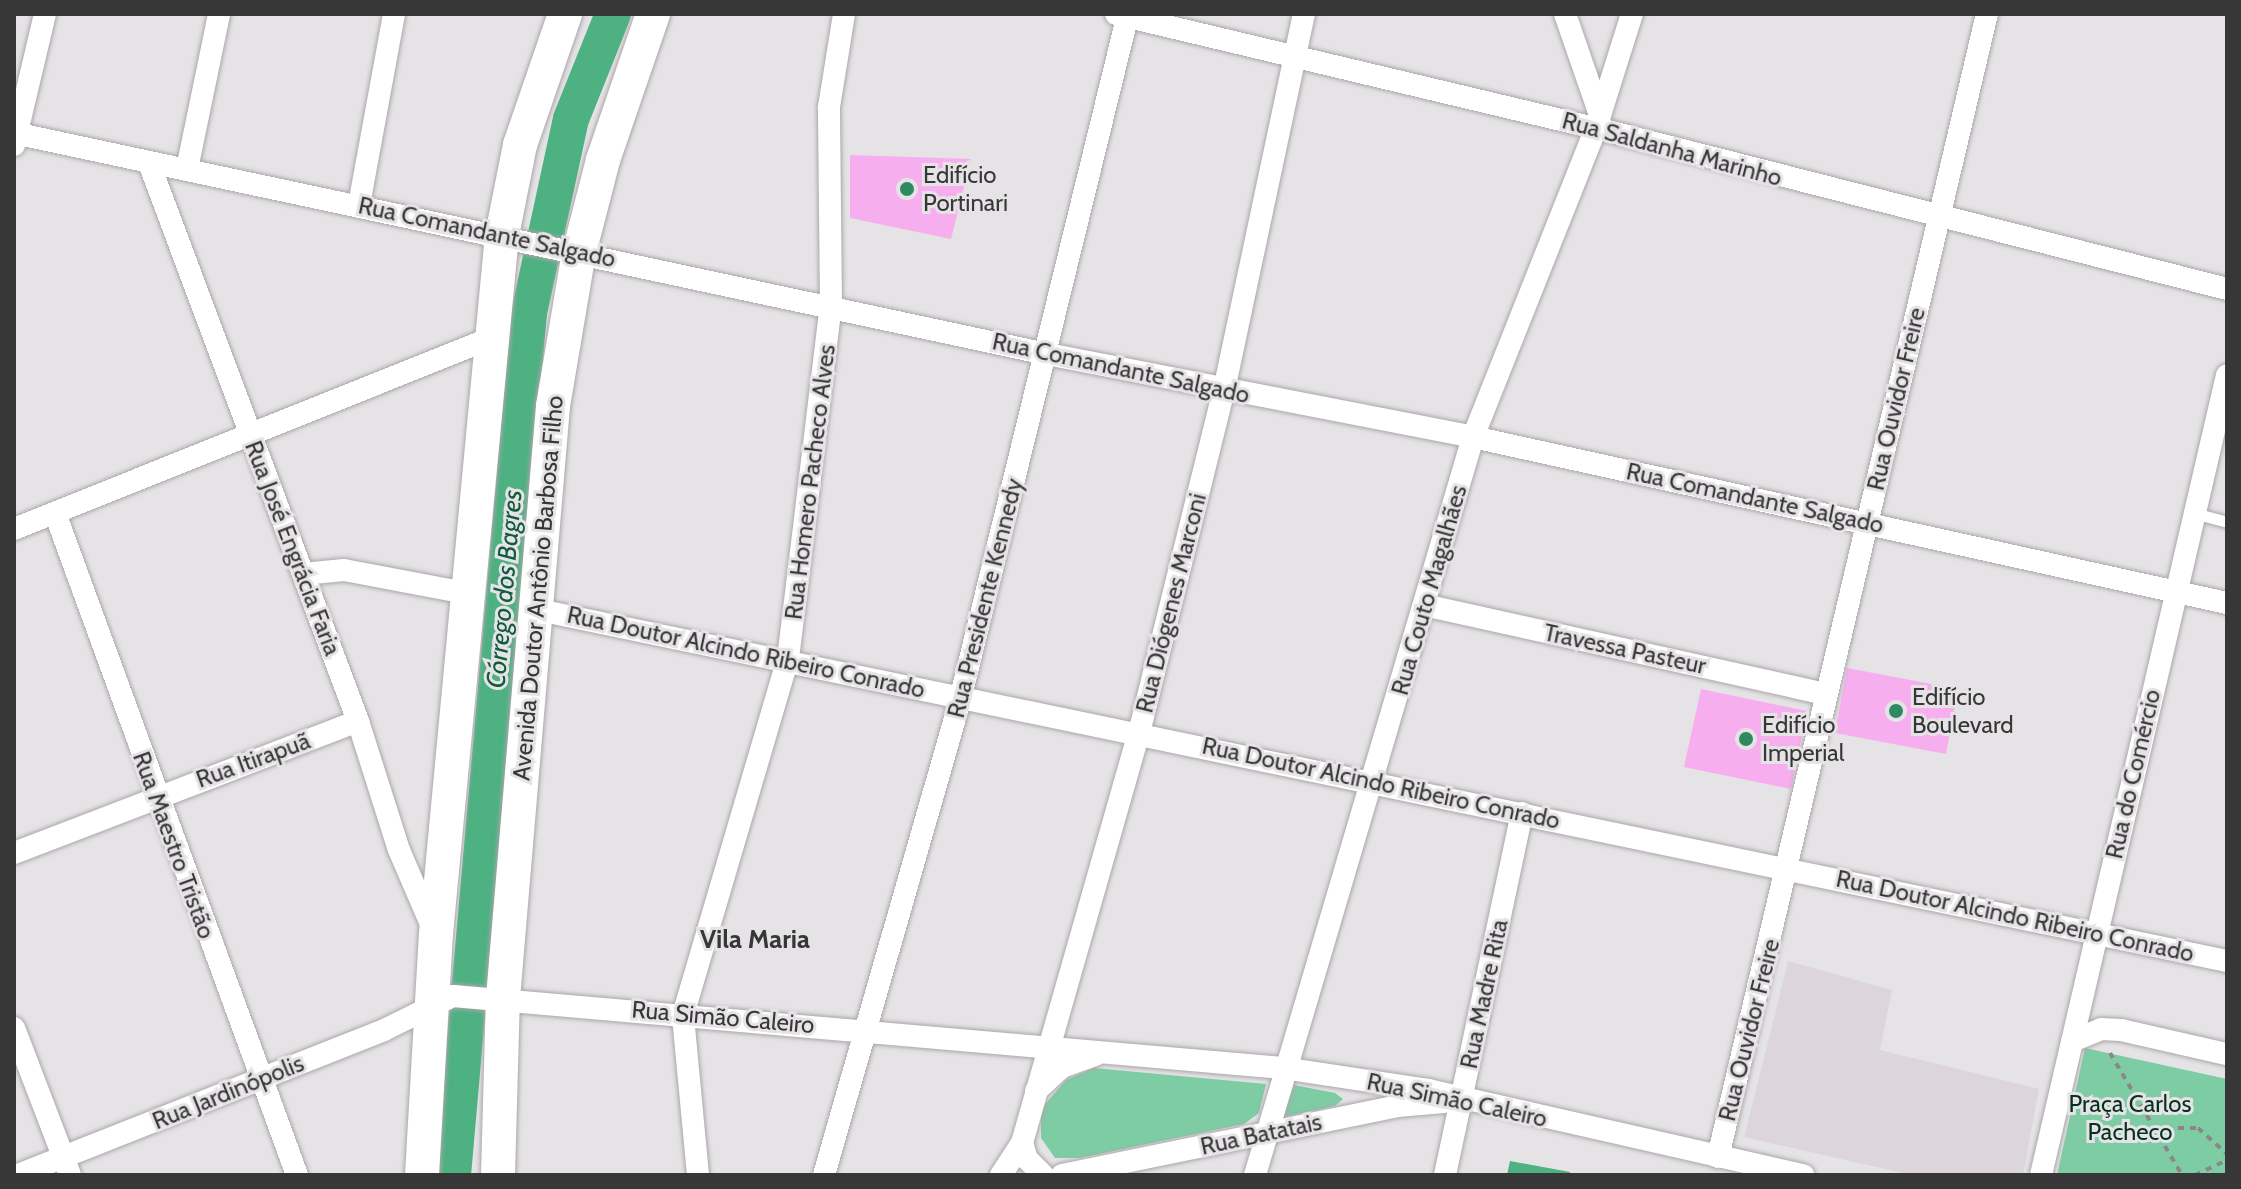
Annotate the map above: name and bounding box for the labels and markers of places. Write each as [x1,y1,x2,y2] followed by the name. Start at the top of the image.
[923,161,1008,217] place label: Edifício Portinari
[898,180,916,198] marker: Edifício Portinari
[1912,683,2014,739] place label: Edifício Boulevard
[1887,702,1905,720] marker: Edifício Boulevard
[1762,711,1844,767] place label: Edifício Imperial
[1737,730,1755,748] marker: Edifício Imperial

